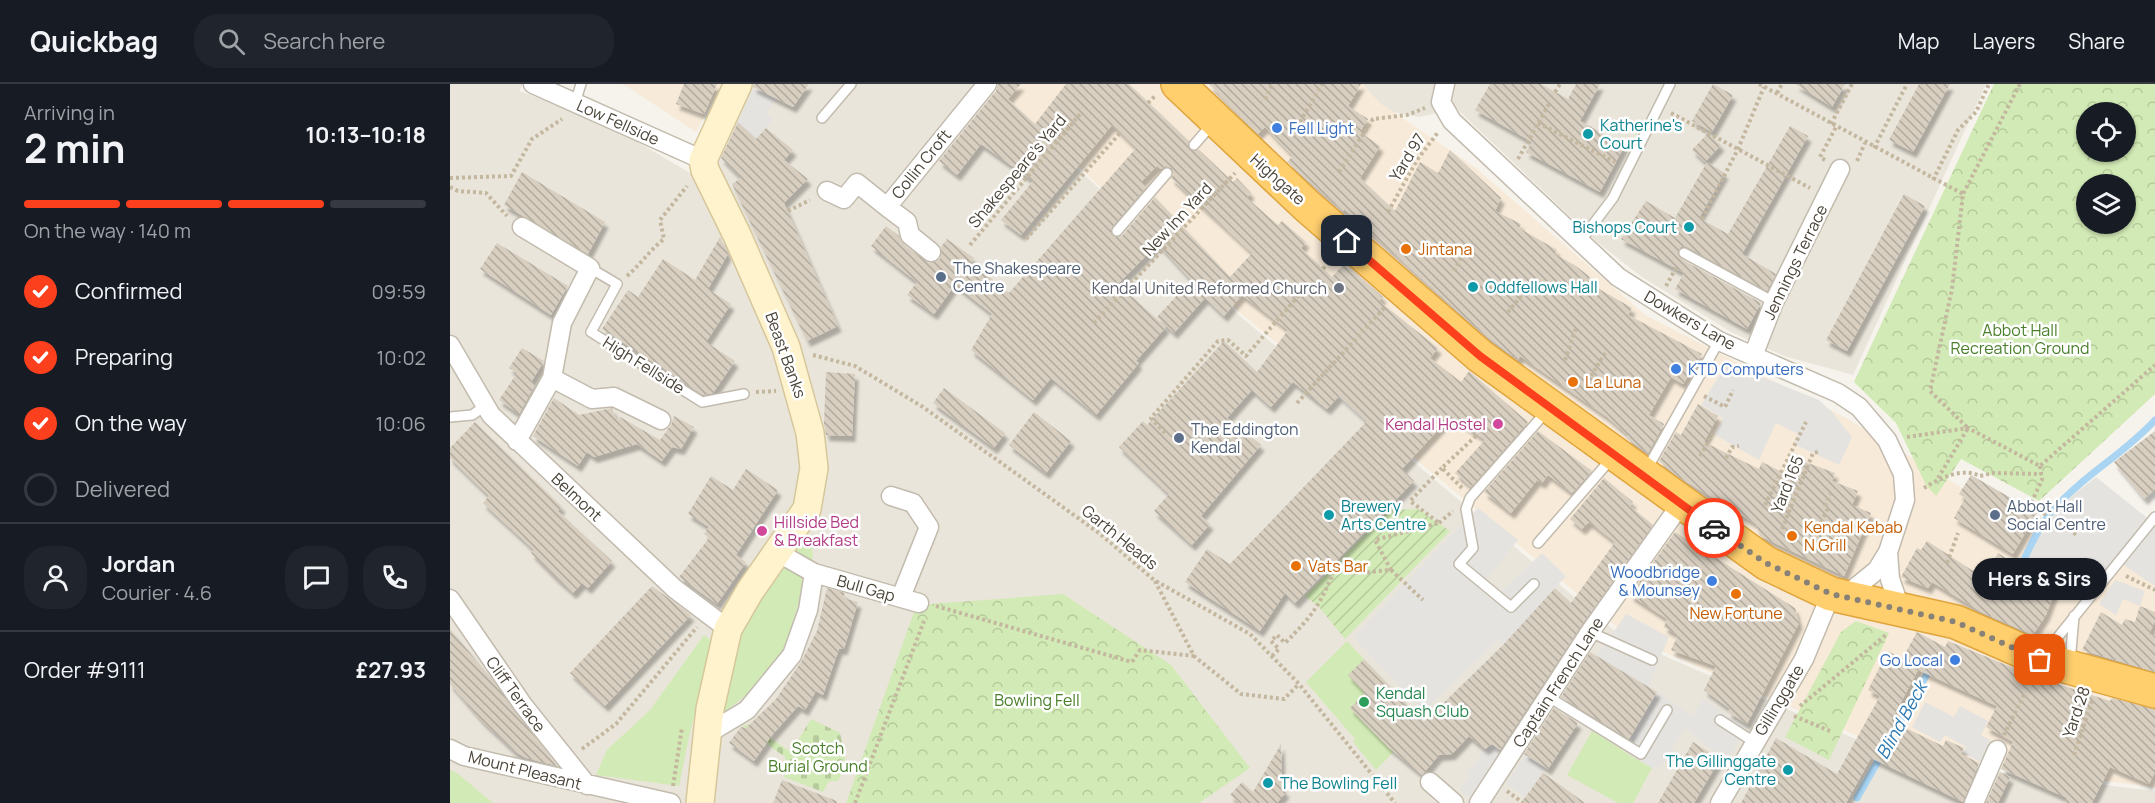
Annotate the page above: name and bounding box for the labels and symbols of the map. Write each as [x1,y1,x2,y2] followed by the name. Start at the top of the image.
[573,94,663,150] street label: Low Fellside
[963,110,1071,232] street label: Shakespeare's Yard
[1600,114,1683,154] place label: Katherine's Court
[1289,117,1354,139] place label: Fell Light
[1270,121,1284,135] marker: Fell Light
[886,125,956,203] street label: Collin Croft
[1581,127,1595,141] marker: Katherine's Court
[1384,129,1430,185] street label: Yard 97
[1246,148,1310,210] street label: Highgate
[1137,177,1217,261] street label: New Inn Yard
[1758,201,1832,323] street label: Jennings Terrace
[1321,215,1372,266] pin
[1573,216,1677,238] place label: Bishops Court
[1682,220,1696,234] marker: Bishops Court
[1418,238,1472,260] place label: Jintana
[1399,242,1413,256] marker: Jintana
[953,257,1081,297] place label: The Shakespeare Centre
[934,270,948,284] marker: The Shakespeare Centre
[1485,276,1598,298] place label: Oddfellows Hall
[1092,277,1327,299] place label: Kendal United Reformed Church
[1466,280,1480,294] marker: Oddfellows Hall
[1332,281,1346,295] marker: Kendal United Reformed Church
[1640,285,1740,355] street label: Dowkers Lane
[760,309,812,401] street label: Beast Banks
[1950,319,2090,359] park label: Abbot Hall Recreation Ground
[599,331,689,399] street label: High Fellside
[1688,358,1804,380] place label: KTD Computers
[1669,362,1683,376] marker: KTD Computers
[1585,371,1641,393] place label: La Luna
[1566,375,1580,389] marker: La Luna
[1385,413,1486,435] place label: Kendal Hostel
[1491,417,1505,431] marker: Kendal Hostel
[1191,418,1298,458] place label: The Eddington Kendal
[1172,431,1186,445] marker: The Eddington Kendal
[1766,452,1808,516] street label: Yard 165
[547,468,607,526] street label: Belmont
[1341,495,1426,535] place label: Brewery Arts Centre
[2007,495,2106,535] place label: Abbot Hall Social Centre
[1684,498,1744,558] courier
[1077,500,1163,574] street label: Garth Heads
[1322,508,1336,522] marker: Brewery Arts Centre
[1988,508,2002,522] marker: Abbot Hall Social Centre
[774,511,859,551] place label: Hillside Bed & Breakfast
[1804,516,1903,556] place label: Kendal Kebab N Grill
[755,524,769,538] marker: Hillside Bed & Breakfast
[1785,529,1799,543] marker: Kendal Kebab N Grill
[1308,555,1369,577] place label: Vats Bar
[1972,558,2108,600] callout: Hers & Sirs
[1289,559,1303,573] marker: Vats Bar
[1610,561,1701,601] place label: Woodbridge & Mounsey
[834,569,898,607] street label: Bull Gap
[1705,574,1719,588] marker: Woodbridge & Mounsey
[1729,587,1743,601] marker: New Fortune
[1689,602,1783,624] place label: New Fortune
[1508,613,1608,751] street label: Captain French Lane
[2014,634,2065,685] pin
[1880,649,1943,671] place label: Go Local
[481,652,551,736] street label: Cliff Terrace
[1948,653,1962,667] marker: Go Local
[1749,660,1809,740] street label: Gillinggate
[1870,674,1934,763] water label: Blind Beck
[1376,682,1469,722] place label: Kendal Squash Club
[2057,683,2095,741] street label: Yard 28
[994,689,1080,711] park label: Bowling Fell
[1357,695,1371,709] marker: Kendal Squash Club
[768,737,868,777] park label: Scotch Burial Ground
[466,745,584,795] street label: Mount Pleasant
[1665,750,1776,790] place label: The Gillinggate Centre
[1781,763,1795,777] marker: The Gillinggate Centre
[1280,772,1397,794] place label: The Bowling Fell
[1261,776,1275,790] marker: The Bowling Fell

